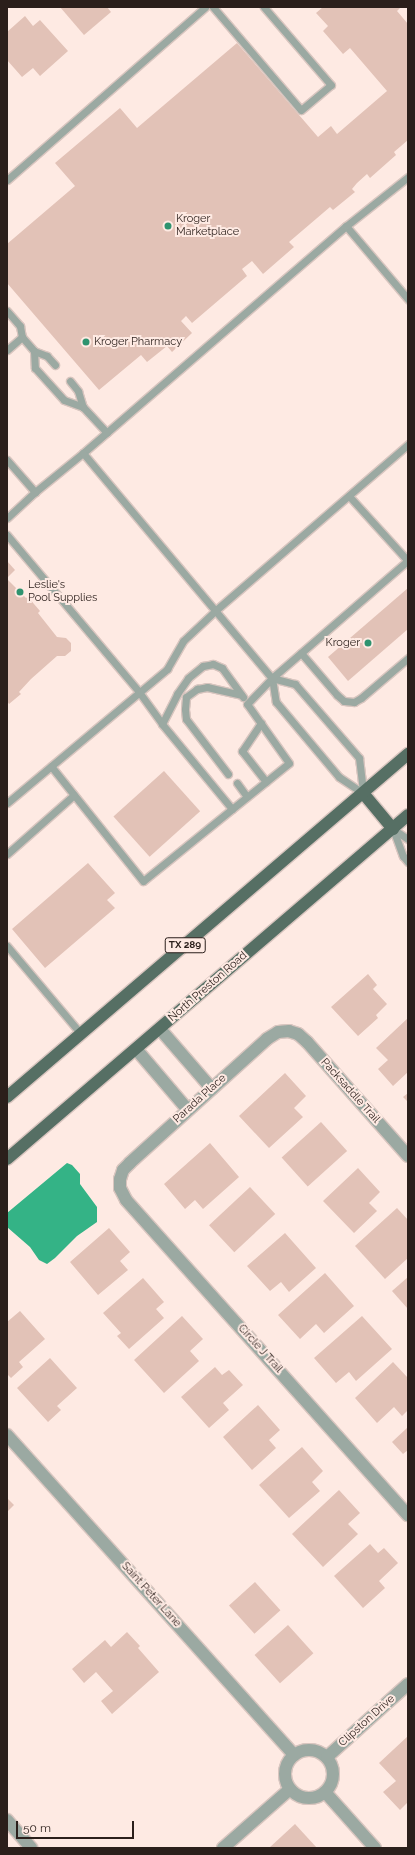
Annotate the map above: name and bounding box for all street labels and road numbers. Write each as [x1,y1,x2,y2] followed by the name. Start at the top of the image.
[164,937,206,953] road number: TX 289
[166,949,250,1025] street label: North Preston Road
[317,1056,383,1126] street label: Packsaddle Trail
[171,1072,229,1126] street label: Parada Place
[235,1322,285,1376] street label: Circle J Trail
[118,1560,184,1630] street label: Saint Peter Lane
[336,1692,398,1750] street label: Clipston Drive

